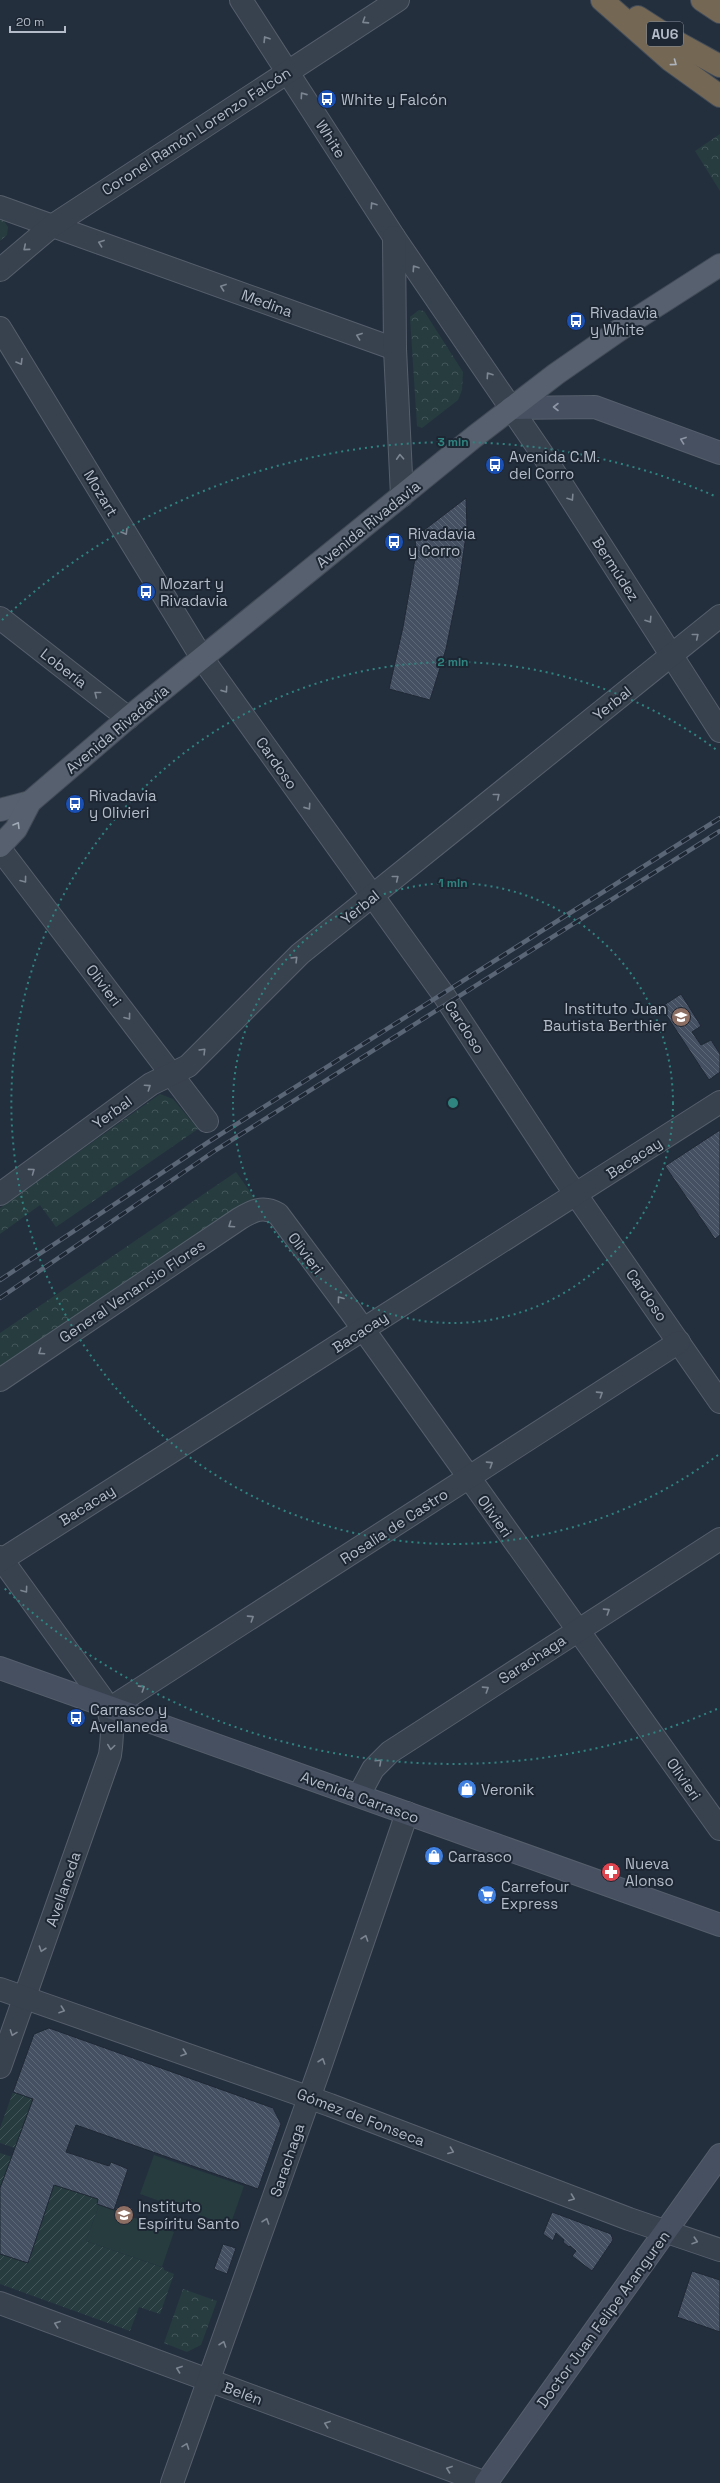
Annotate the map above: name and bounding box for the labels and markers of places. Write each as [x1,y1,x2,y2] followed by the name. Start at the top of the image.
[316,88,338,110] bus stop icon: White y Falcón
[341,90,447,109] place label: White y Falcón
[590,303,658,339] place label: Rivadavia y White
[565,310,587,332] bus stop icon: Rivadavia y White
[509,447,600,483] place label: Avenida C.M. del Corro
[484,454,506,476] bus stop icon: Avenida C.M. del Corro
[408,524,476,560] place label: Rivadavia y Corro
[383,531,405,553] bus stop icon: Rivadavia y Corro
[160,574,228,610] place label: Mozart y Rivadavia
[135,581,157,603] bus stop icon: Mozart y Rivadavia
[89,786,157,822] place label: Rivadavia y Olivieri
[64,793,86,815] bus stop icon: Rivadavia y Olivieri
[543,999,667,1035] place label: Instituto Juan Bautista Berthier
[670,1006,692,1028] school or university icon: Instituto Juan Bautista Berthier
[446,1096,460,1110] centre of rings
[90,1700,169,1736] place label: Carrasco y Avellaneda
[65,1707,87,1729] bus stop icon: Carrasco y Avellaneda
[456,1778,478,1800] shop icon: Veronik
[481,1780,534,1799] place label: Veronik
[423,1845,445,1867] shop icon: Carrasco
[448,1847,512,1866] place label: Carrasco
[625,1854,674,1890] place label: Nueva Alonso
[600,1861,622,1883] pharmacy icon: Nueva Alonso
[501,1877,570,1913] place label: Carrefour Express
[476,1884,498,1906] supermarket icon: Carrefour Express
[138,2197,240,2233] place label: Instituto Espíritu Santo
[113,2204,135,2226] school or university icon: Instituto Espíritu Santo

